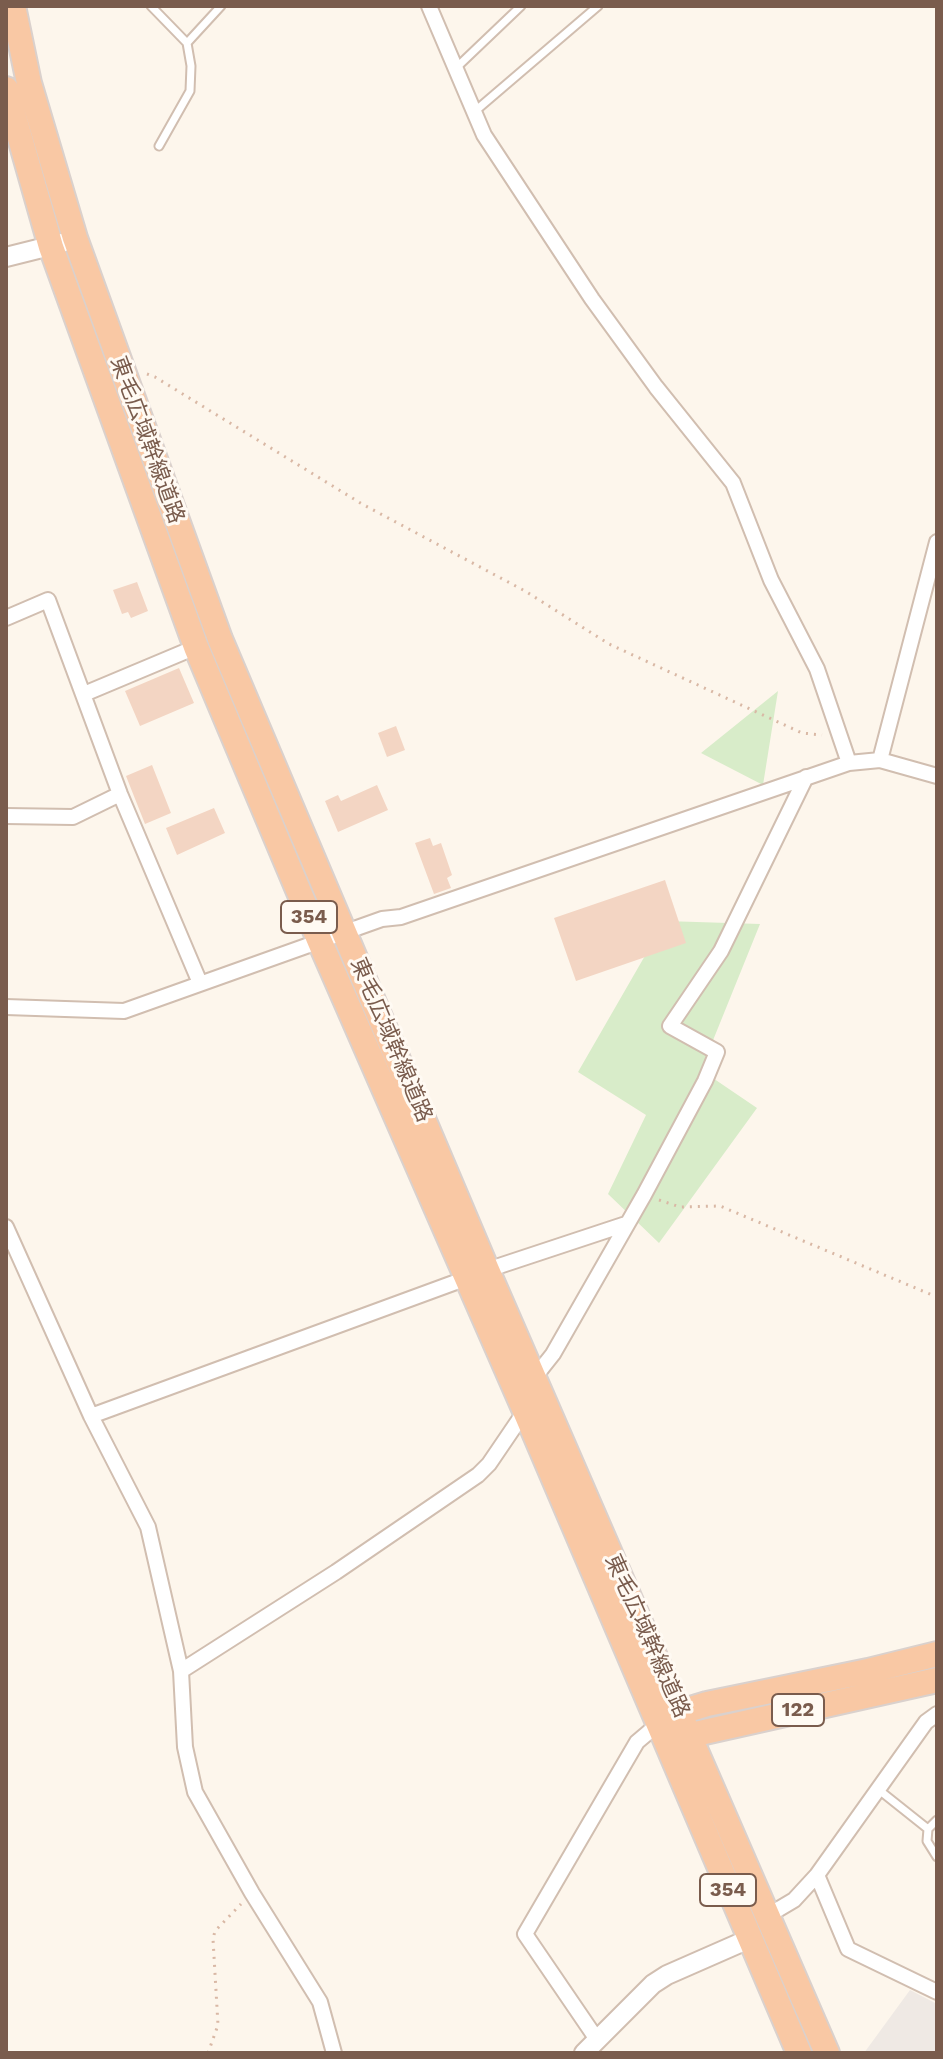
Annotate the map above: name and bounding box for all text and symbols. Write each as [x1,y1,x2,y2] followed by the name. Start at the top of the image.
[104,353,190,527] street label: 東毛広域幹線道路
[281,901,337,933] road number: 354
[344,954,438,1126] street label: 東毛広域幹線道路
[599,1550,695,1722] street label: 東毛広域幹線道路
[772,1694,824,1726] road number: 122
[700,1874,756,1906] road number: 354

